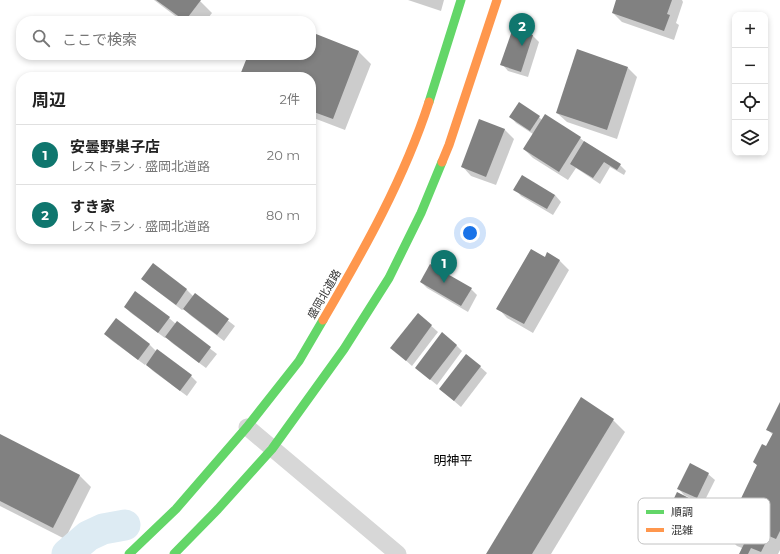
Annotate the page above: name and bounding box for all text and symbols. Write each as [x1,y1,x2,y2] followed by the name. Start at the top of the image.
[732,12,768,156] map controls
[732,12,768,48] button: +
[509,13,535,46] pin: 2
[16,16,316,60] search box
[30,27,52,49] icon: search
[62,30,137,49] text: ここで検索
[732,48,768,84] button: −
[732,84,768,120] button: locate
[32,90,66,110] text: 周辺
[280,91,300,107] text: 2件
[732,120,768,156] button: layers
[70,137,160,156] text: 安曇野巣子店
[42,147,48,163] text: 1
[267,147,300,163] text: 20 m
[70,158,210,174] text: レストラン · 盛岡北道路
[70,197,115,216] text: すき家
[41,207,49,223] text: 2
[266,207,300,223] text: 80 m
[70,218,210,234] text: レストラン · 盛岡北道路
[460,223,480,243] your location
[431,250,457,283] pin: 1
[304,267,344,321] street label: 盛岡北道路
[433,452,473,468] district label: 明神平
[638,498,770,544] legend
[671,505,693,519] text: 順調
[671,523,693,537] text: 混雑

